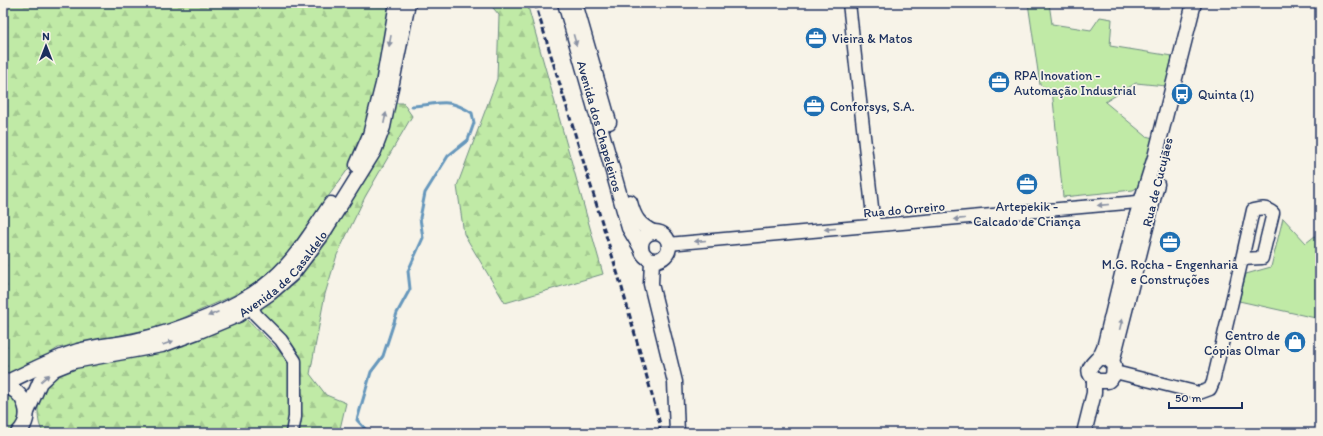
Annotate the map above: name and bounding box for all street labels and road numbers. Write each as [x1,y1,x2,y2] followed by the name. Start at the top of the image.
[574,59,625,194] street label: Avenida dos Chapeleiros
[1139,136,1176,228] street label: Rua de Cucujães
[863,198,946,221] street label: Rua do Orreiro
[236,228,331,320] street label: Avenida de Casaldelo

